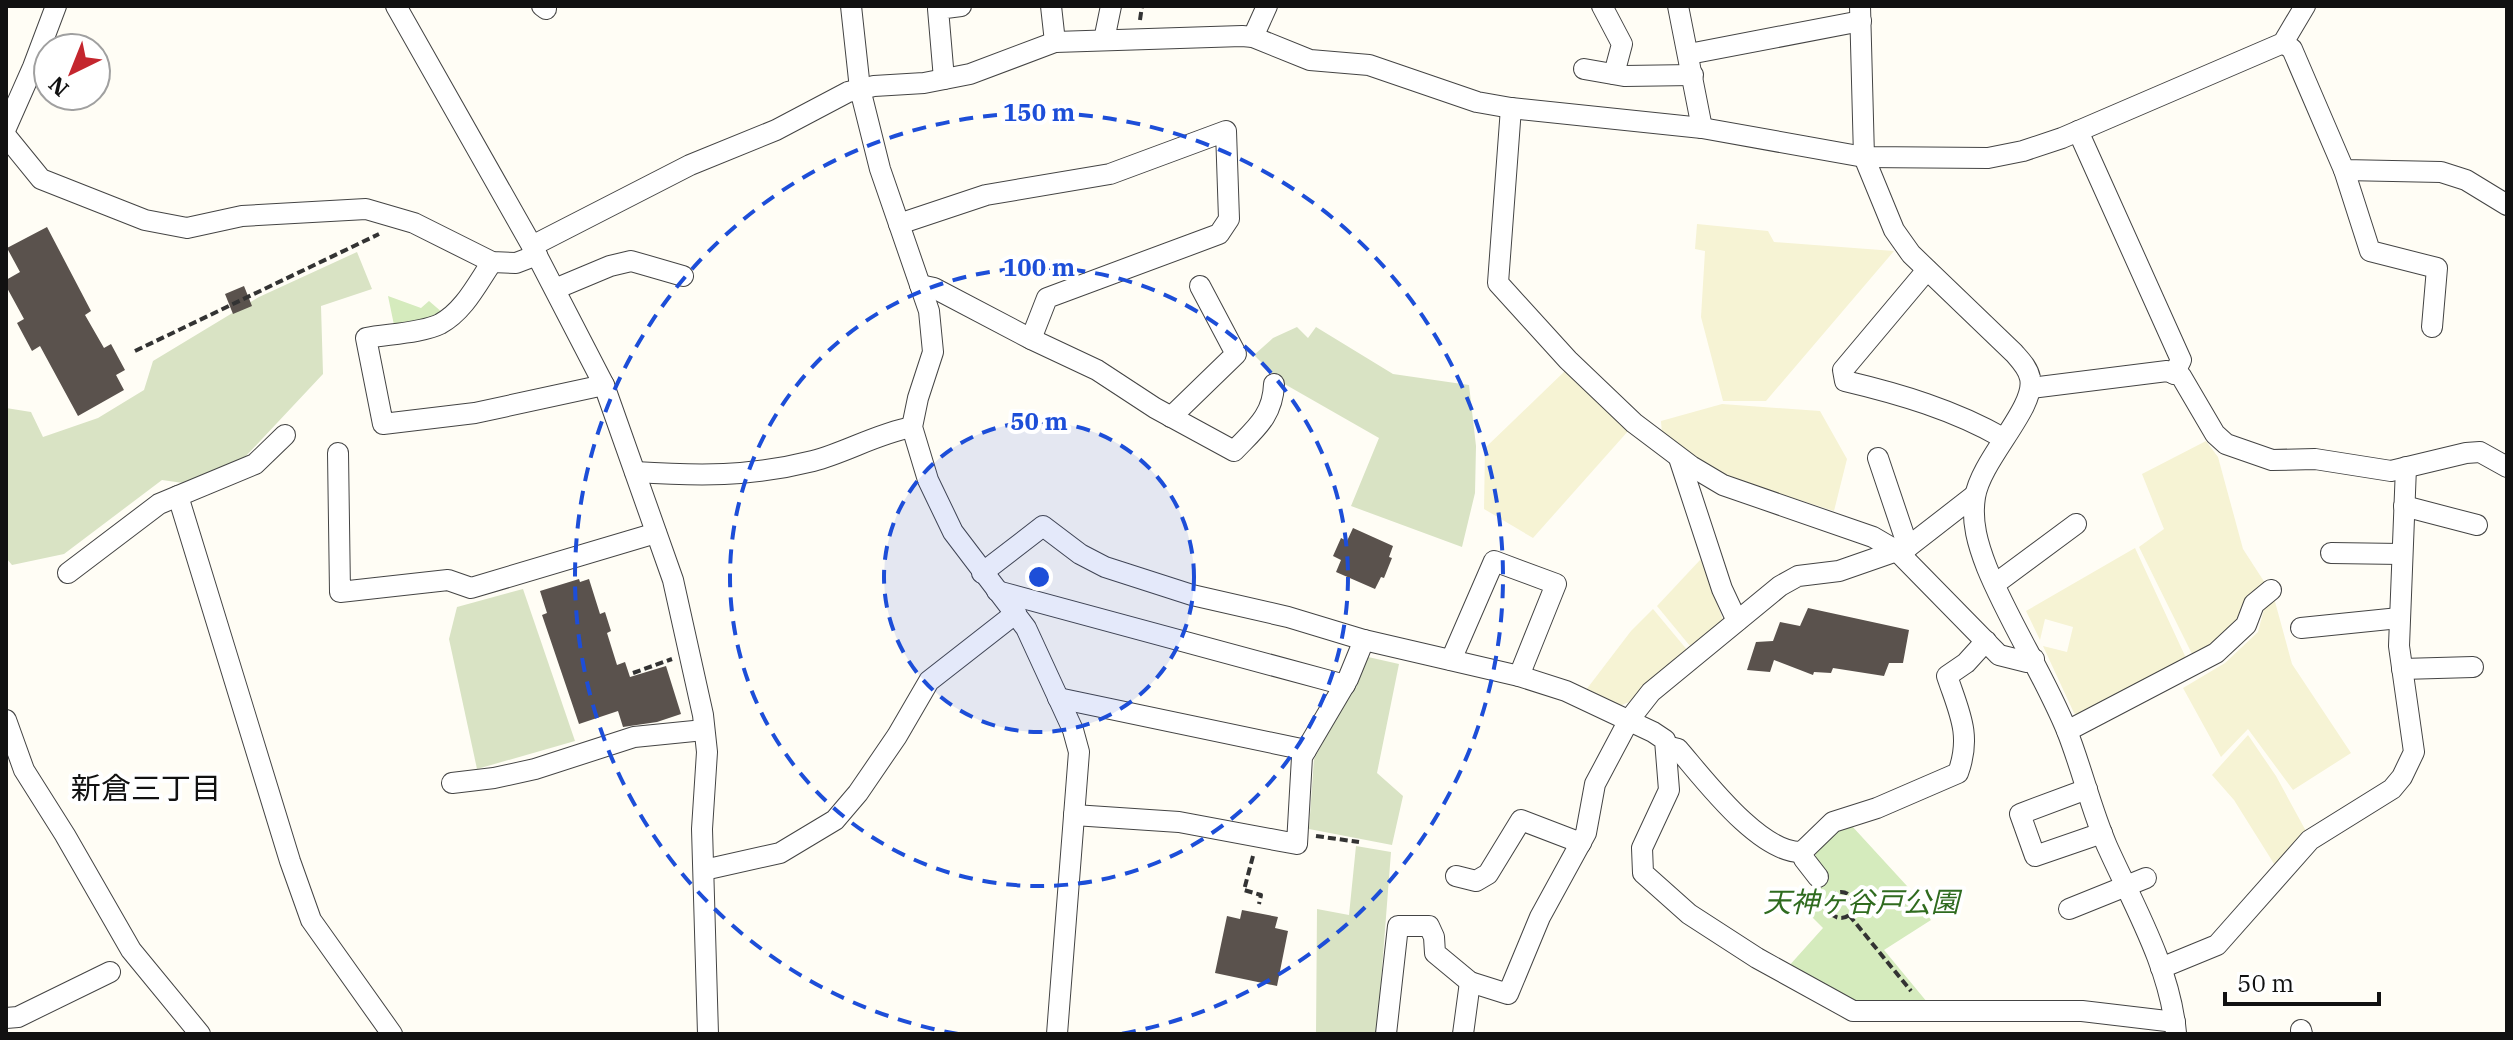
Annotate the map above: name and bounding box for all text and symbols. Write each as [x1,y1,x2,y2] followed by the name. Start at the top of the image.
[32,32,112,112] north arrow
[42,70,74,104] text: N
[1003,96,1075,128] text: 150 m
[1003,251,1075,283] text: 100 m
[1010,405,1068,437] text: 50 m
[1025,563,1053,591] centre of rings
[71,768,221,807] district label: 新倉三丁目
[1763,883,1963,920] park label: 天神ヶ谷戸公園
[2225,956,2379,1006] scale bar
[2237,967,2294,999] text: 50 m

